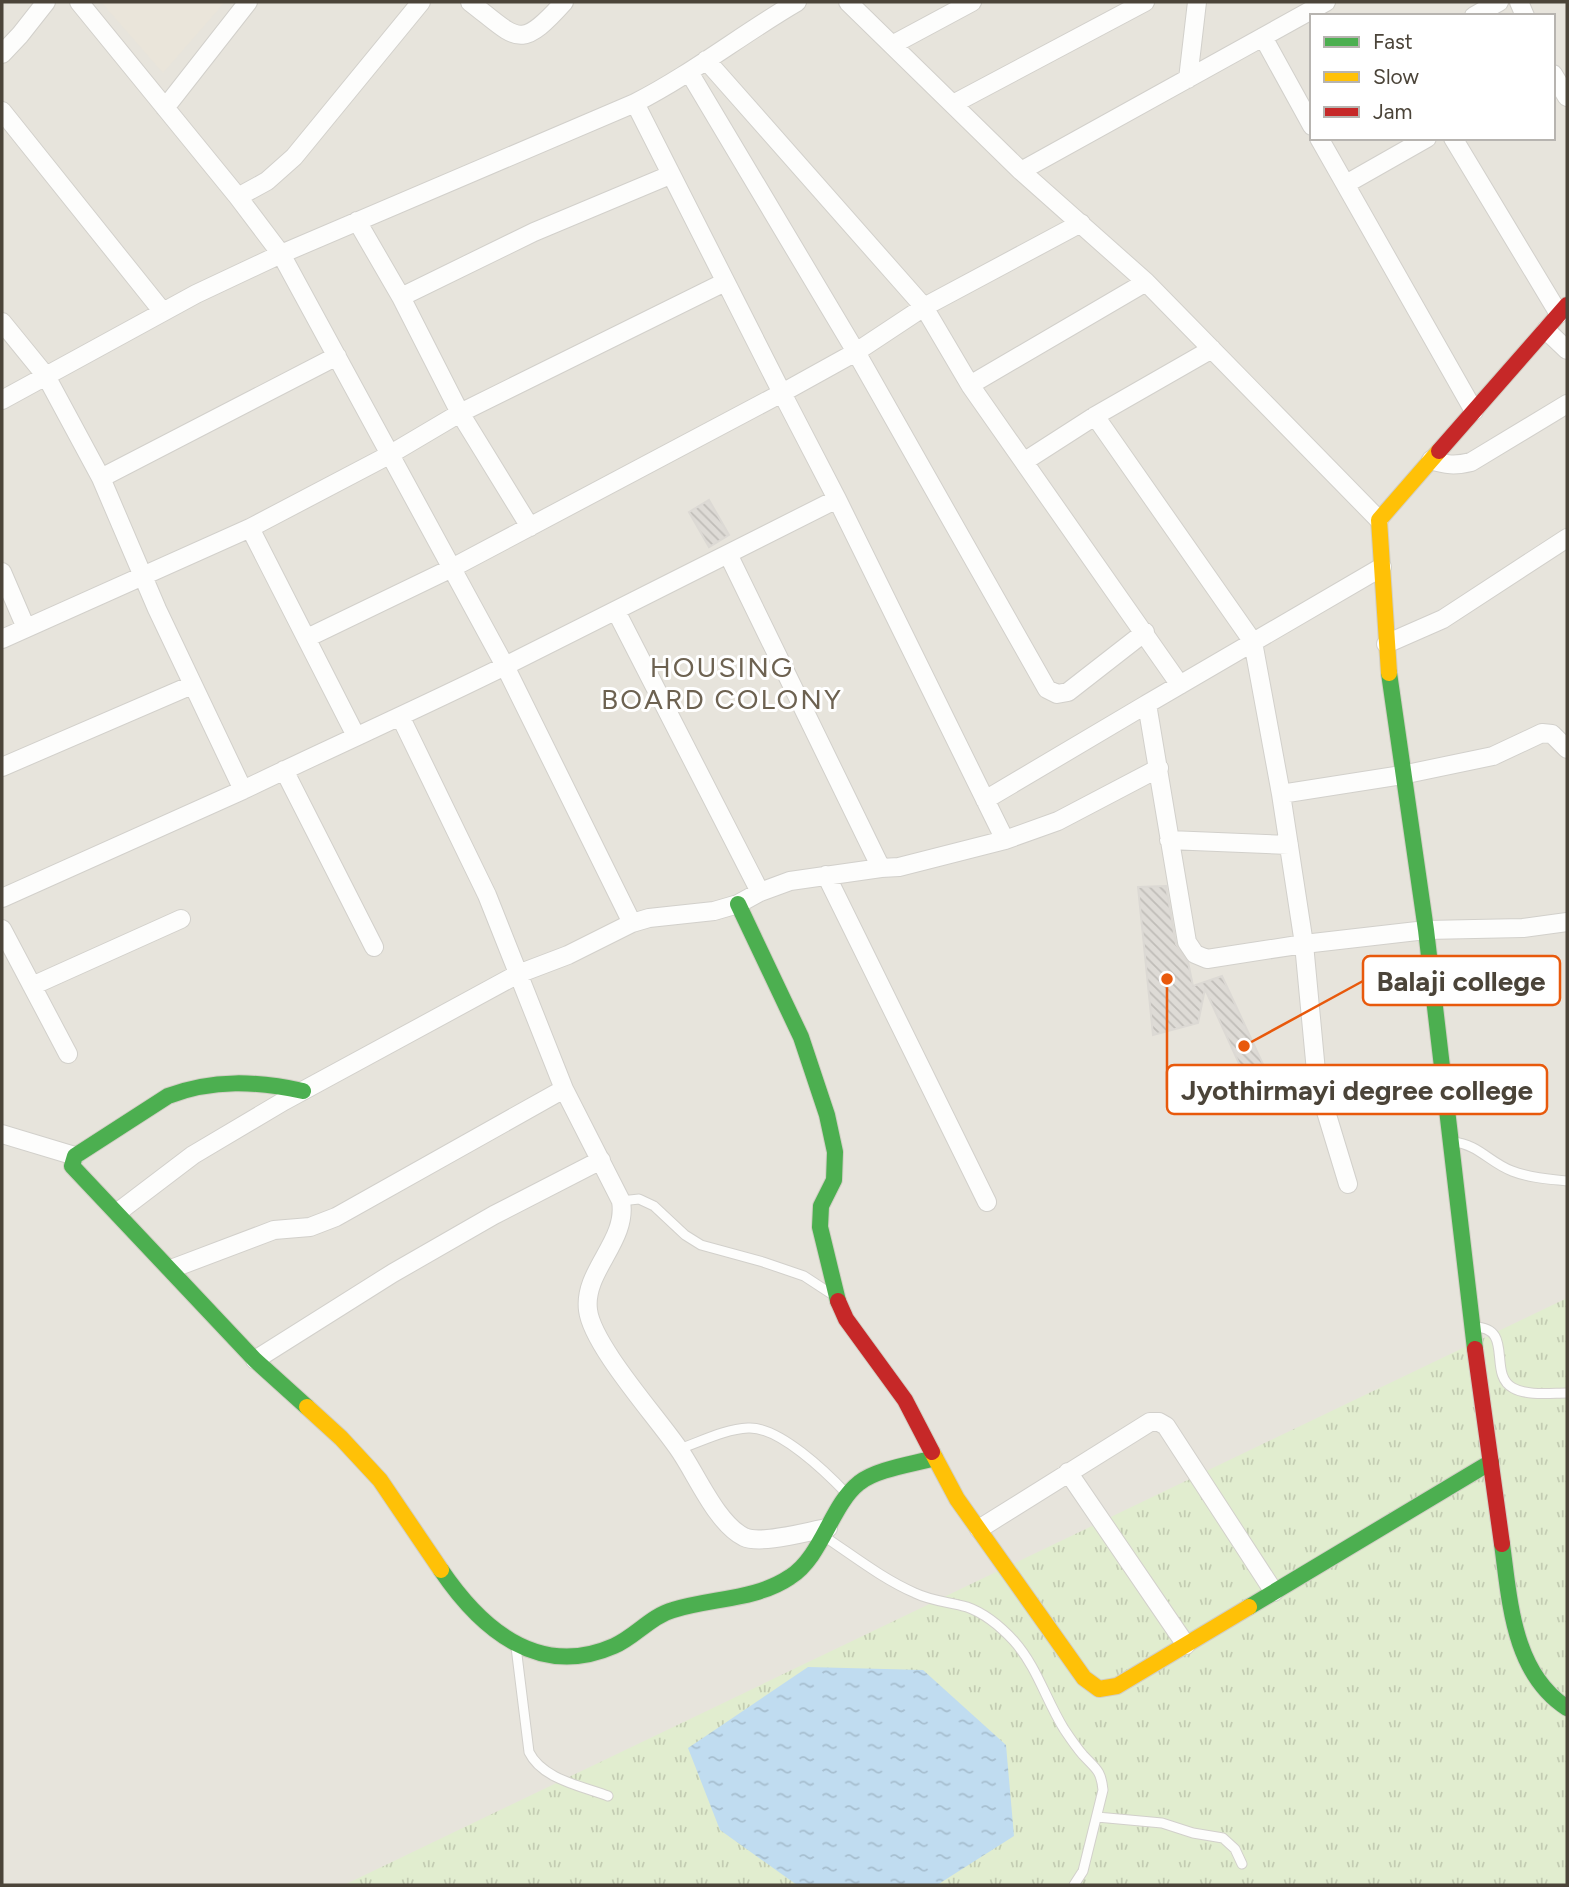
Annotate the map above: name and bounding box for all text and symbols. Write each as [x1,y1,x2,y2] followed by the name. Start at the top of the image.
[1310,14,1555,140] legend
[1373,29,1413,54] text: Fast
[1373,64,1419,89] text: Slow
[1373,99,1412,124] text: Jam
[601,650,843,716] district label: HOUSING BOARD COLONY
[1363,956,1560,1005] callout: Balaji college
[1376,964,1546,998] text: Balaji college
[1167,1065,1547,1114] callout: Jyothirmayi degree college
[1181,1073,1533,1107] text: Jyothirmayi degree college

